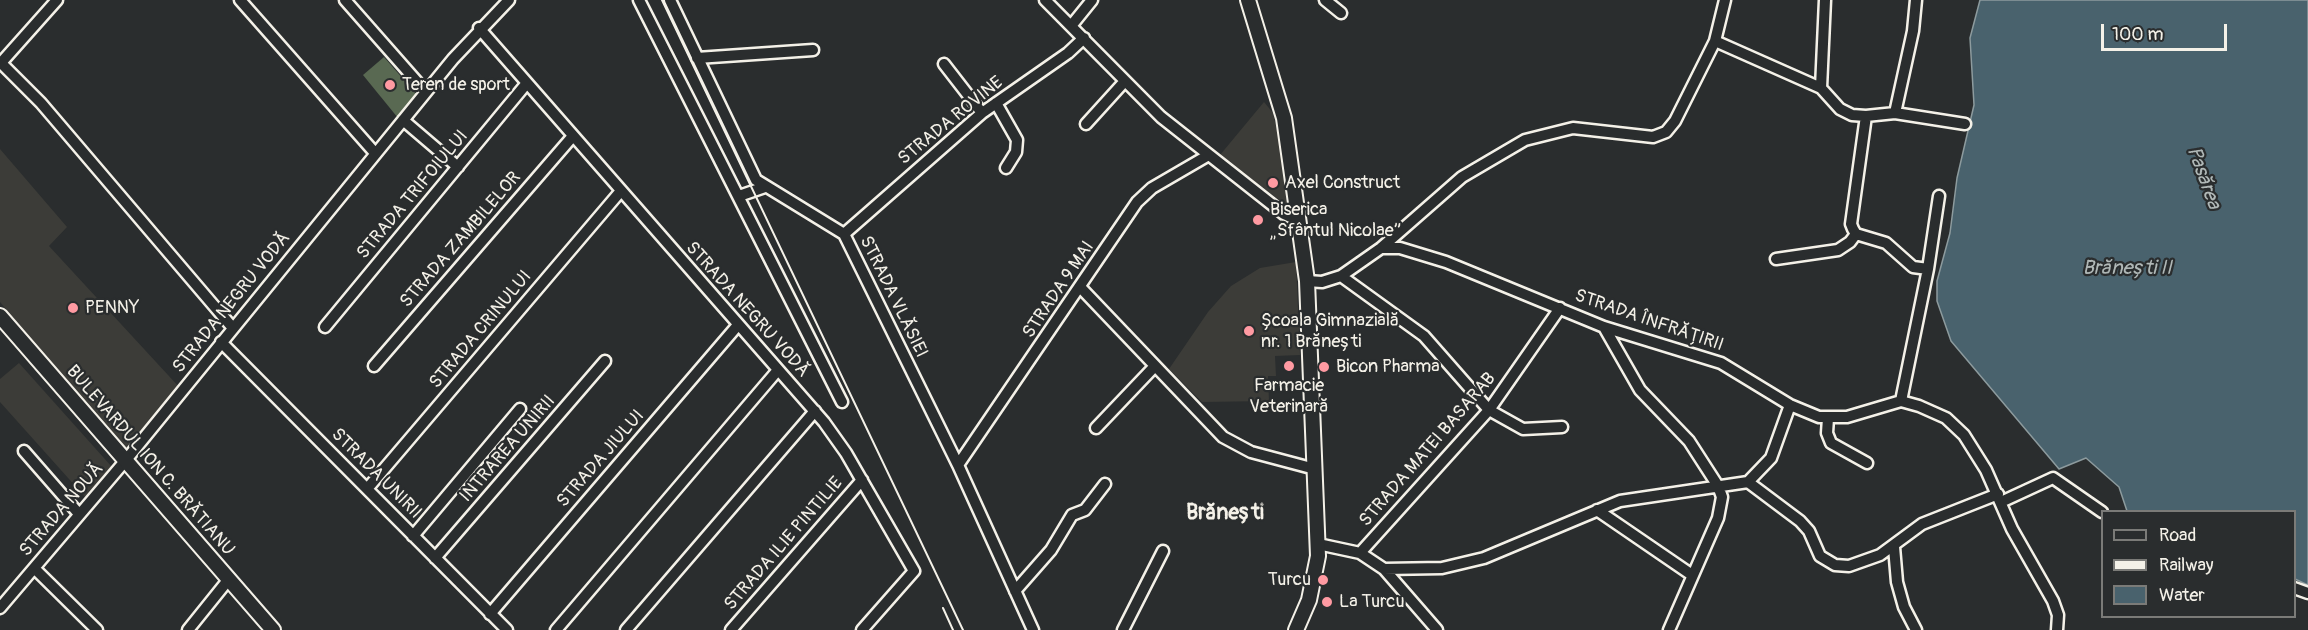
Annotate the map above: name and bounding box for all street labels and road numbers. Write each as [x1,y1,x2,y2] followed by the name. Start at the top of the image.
[894,72,1008,170] street label: STRADA ROVINE
[353,126,473,264] street label: STRADA TRIFOIULUI
[396,168,526,312] street label: STRADA ZAMBILELOR
[169,228,295,378] street label: STRADA NEGRU VODĂ
[854,233,932,361] street label: STRADA VLĂSIEI
[1019,237,1099,343] street label: STRADA 9 MAI
[680,238,814,382] street label: STRADA NEGRU VODĂ
[425,267,537,393] street label: STRADA CRINULUI
[1572,285,1726,357] street label: STRADA ÎNFRĂȚIRII
[61,361,239,561] street label: BULEVARDUL ION C. BRĂTIANU
[1355,369,1501,531] street label: STRADA MATEI BASARAB
[456,391,560,507] street label: INTRAREA UNIRII
[553,406,649,512] street label: STRADA JIULUI
[326,424,426,524] street label: STRADA UNIRII
[15,459,109,561] street label: STRADA NOUĂ
[720,473,848,615] street label: STRADA ILIE PINTILIE

